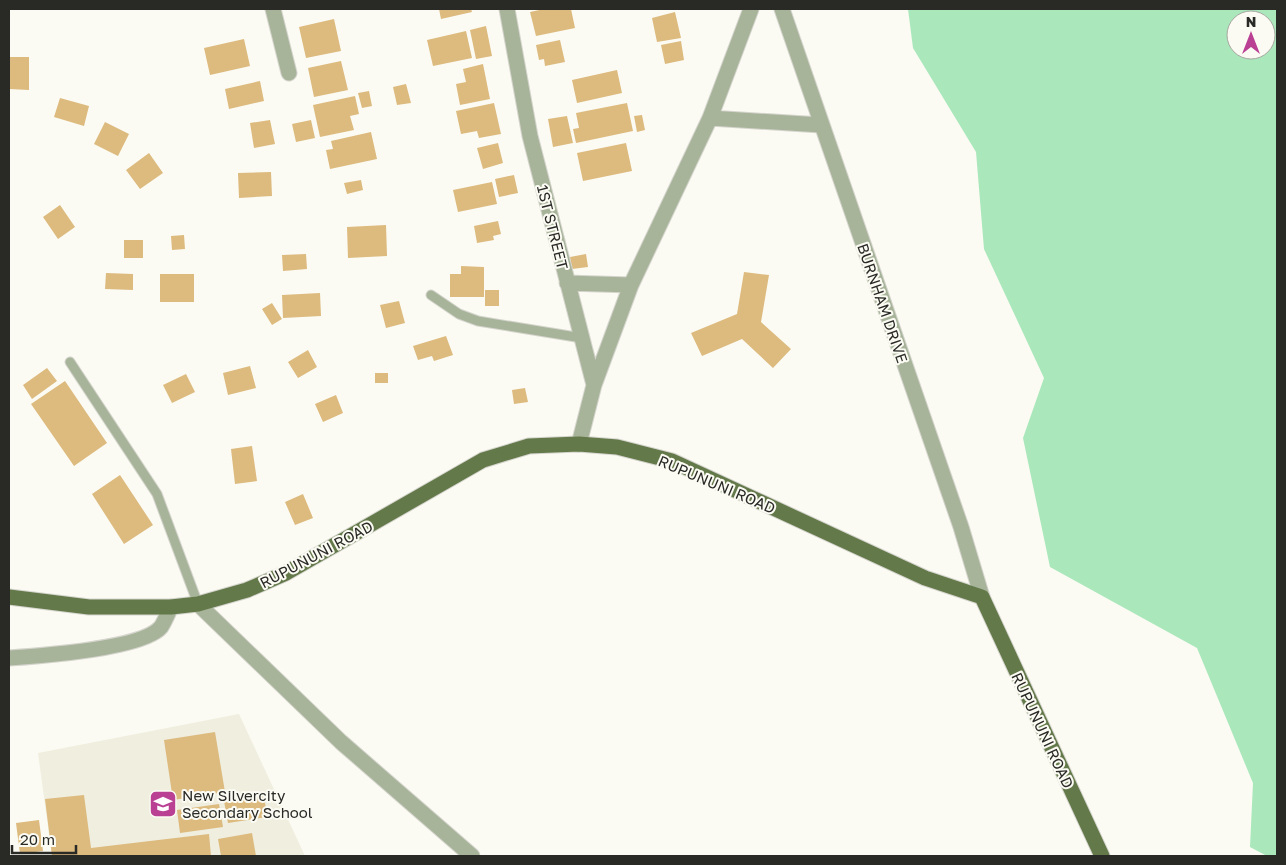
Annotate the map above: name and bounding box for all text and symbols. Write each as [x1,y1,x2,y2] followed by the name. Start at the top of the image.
[1226,10,1276,60] north arrow
[1246,13,1256,30] text: N
[534,183,572,271] street label: 1ST STREET
[854,241,912,365] street label: BURNHAM DRIVE
[656,451,778,517] street label: RUPUNUNI ROAD
[256,517,376,591] street label: RUPUNUNI ROAD
[1008,669,1078,791] street label: RUPUNUNI ROAD
[182,786,313,821] place label: New Silvercity Secondary School
[148,789,178,819] school or university icon: New Silvercity Secondary School
[12,822,76,854] scale bar
[20,830,55,848] text: 20 m

